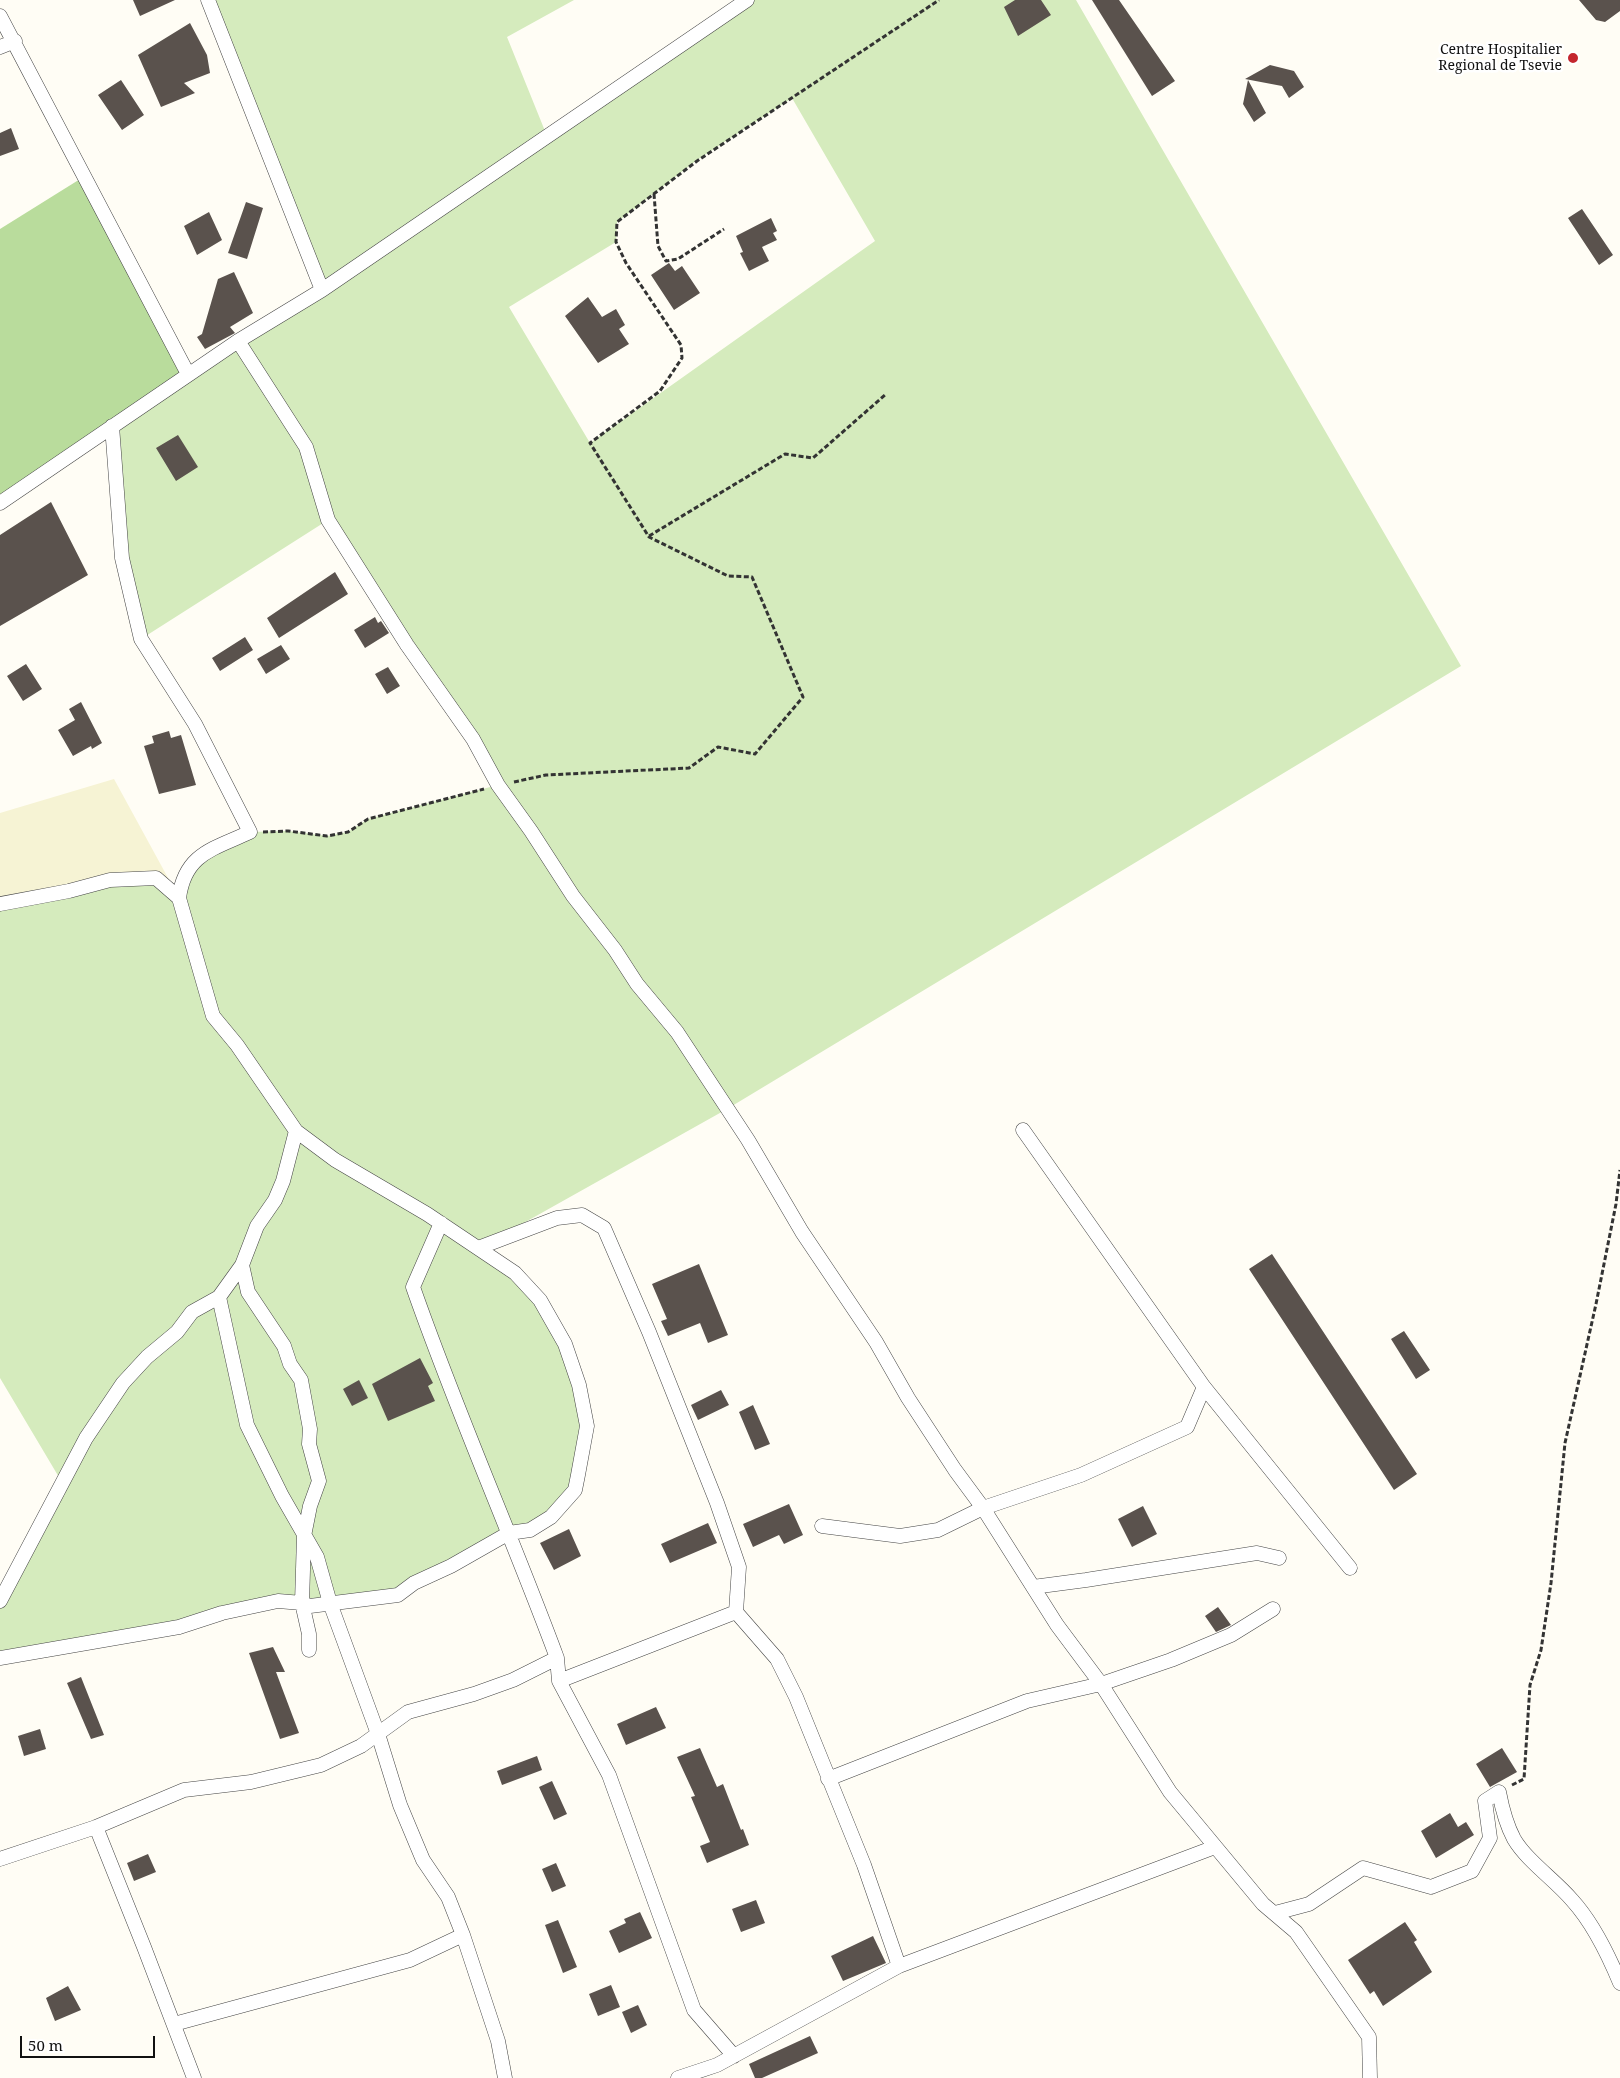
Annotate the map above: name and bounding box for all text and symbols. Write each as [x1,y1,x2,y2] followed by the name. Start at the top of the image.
[1438,42,1562,74] place label: Centre Hospitalier Regional de Tsevie
[1566,51,1580,65] marker: Centre Hospitalier Regional de Tsevie
[22,2026,158,2058] scale bar
[28,2035,63,2055] text: 50 m

